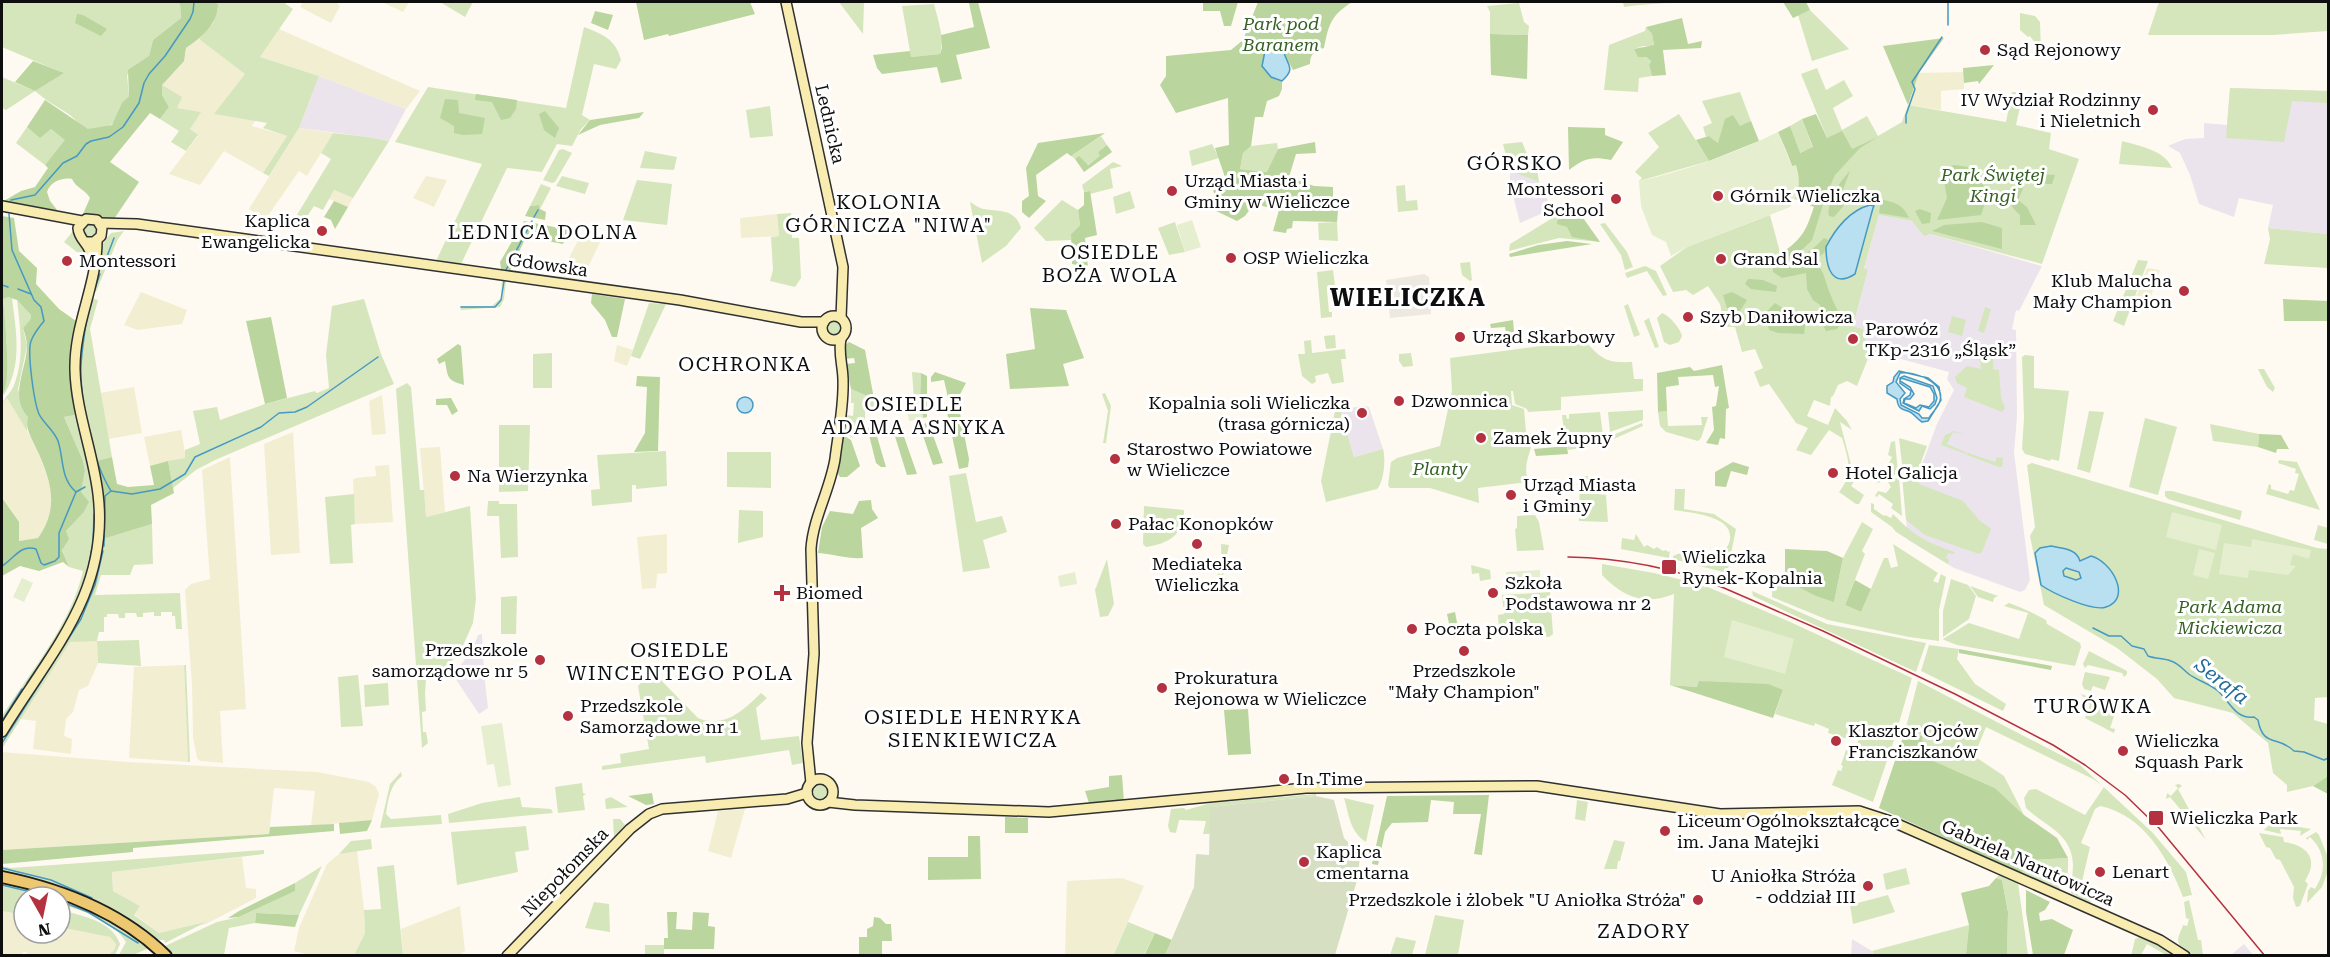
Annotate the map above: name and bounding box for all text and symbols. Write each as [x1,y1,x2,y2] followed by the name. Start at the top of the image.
[1242,13,1320,55] park label: Park pod Baranem
[1997,39,2121,60] place label: Sąd Rejonowy
[1978,43,1992,57] marker: Sąd Rejonowy
[811,82,850,166] street label: Lednicka
[1960,89,2141,131] place label: IV Wydział Rodzinny i Nieletnich
[2146,103,2160,117] marker: IV Wydział Rodzinny i Nieletnich
[1467,151,1563,175] district label: GÓRSKO
[1940,164,2045,206] park label: Park Świętej Kingi
[1184,170,1350,212] place label: Urząd Miasta i Gminy w Wieliczce
[1507,178,1604,220] place label: Montessori School
[1165,184,1179,198] marker: Urząd Miasta i Gminy w Wieliczce
[1730,185,1880,206] place label: Górnik Wieliczka
[1711,189,1725,203] marker: Górnik Wieliczka
[785,190,993,237] district label: KOLONIA GÓRNICZA "NIWA"
[1609,192,1623,206] marker: Montessori School
[201,210,310,252] place label: Kaplica Ewangelicka
[448,220,638,244] district label: LEDNICA DOLNA
[315,224,329,238] marker: Kaplica Ewangelicka
[1042,240,1178,287] district label: OSIEDLE BOŻA WOLA
[1243,247,1369,268] place label: OSP Wieliczka
[1733,248,1819,269] place label: Grand Sal
[507,249,590,281] street label: Gdowska
[79,250,176,271] place label: Montessori
[1224,251,1238,265] marker: OSP Wieliczka
[1714,252,1728,266] marker: Grand Sal
[60,254,74,268] marker: Montessori
[2033,270,2172,312] place label: Klub Malucha Mały Champion
[1330,284,1486,312] district label: WIELICZKA
[2177,284,2191,298] marker: Klub Malucha Mały Champion
[1700,306,1853,327] place label: Szyb Daniłowicza
[1681,310,1695,324] marker: Szyb Daniłowicza
[1865,318,2016,360] place label: Parowóz TKp-2316 „Śląsk”
[1472,326,1615,347] place label: Urząd Skarbowy
[1453,330,1467,344] marker: Urząd Skarbowy
[1846,332,1860,346] marker: Parowóz TKp-2316 „Śląsk”
[678,352,812,376] district label: OCHRONKA
[1411,390,1508,411] place label: Dzwonnica
[822,392,1006,439] district label: OSIEDLE ADAMA ASNYKA
[1148,392,1350,434] place label: Kopalnia soli Wieliczka (trasa górnicza)
[1392,394,1406,408] marker: Dzwonnica
[1355,406,1369,420] marker: Kopalnia soli Wieliczka (trasa górnicza)
[1493,427,1613,448] place label: Zamek Żupny
[1474,431,1488,445] marker: Zamek Żupny
[1127,438,1312,480] place label: Starostwo Powiatowe w Wieliczce
[1108,452,1122,466] marker: Starostwo Powiatowe w Wieliczce
[1412,458,1468,479] park label: Planty
[1845,462,1958,483] place label: Hotel Galicja
[467,465,588,486] place label: Na Wierzynka
[1826,466,1840,480] marker: Hotel Galicja
[448,469,462,483] marker: Na Wierzynka
[1523,474,1636,516] place label: Urząd Miasta i Gminy
[1504,488,1518,502] marker: Urząd Miasta i Gminy
[1128,513,1274,534] place label: Pałac Konopków
[1109,517,1123,531] marker: Pałac Konopków
[1190,537,1204,551] marker: Mediateka Wieliczka
[1682,546,1823,588] place label: Wieliczka Rynek-Kopalnia
[1152,553,1243,595] place label: Mediateka Wieliczka
[1660,558,1678,576] marker: Wieliczka Rynek-Kopalnia
[1505,572,1651,614] place label: Szkoła Podstawowa nr 2
[796,582,863,603] place label: Biomed
[773,584,791,602] marker: Biomed
[1486,586,1500,600] marker: Szkoła Podstawowa nr 2
[2176,596,2283,638] park label: Park Adama Mickiewicza
[1424,618,1544,639] place label: Poczta polska
[1405,622,1419,636] marker: Poczta polska
[566,638,794,685] district label: OSIEDLE WINCENTEGO POLA
[372,639,528,681] place label: Przedszkole samorządowe nr 5
[1457,644,1471,658] marker: Przedszkole "Mały Champion"
[2190,652,2254,709] water label: Serafa
[533,653,547,667] marker: Przedszkole samorządowe nr 5
[1388,660,1540,702] place label: Przedszkole "Mały Champion"
[1174,667,1367,709] place label: Prokuratura Rejonowa w Wieliczce
[1155,681,1169,695] marker: Prokuratura Rejonowa w Wieliczce
[2034,694,2152,718] district label: TURÓWKA
[580,695,739,737] place label: Przedszkole Samorządowe nr 1
[864,705,1082,752] district label: OSIEDLE HENRYKA SIENKIEWICZA
[561,709,575,723] marker: Przedszkole Samorządowe nr 1
[1848,720,1978,762] place label: Klasztor Ojców Franciszkanów
[2135,730,2243,772] place label: Wieliczka Squash Park
[1829,734,1843,748] marker: Klasztor Ojców Franciszkanów
[2116,744,2130,758] marker: Wieliczka Squash Park
[1296,768,1363,789] place label: In Time
[1277,772,1291,786] marker: In Time
[2170,807,2298,828] place label: Wieliczka Park
[2147,809,2165,827] marker: Wieliczka Park
[1677,810,1899,852] place label: Liceum Ogólnokształcące im. Jana Matejki
[1939,815,2118,910] street label: Gabriela Narutowicza
[517,823,612,920] street label: Niepołomska
[1658,824,1672,838] marker: Liceum Ogólnokształcące im. Jana Matejki
[1316,841,1409,883] place label: Kaplica cmentarna
[1297,855,1311,869] marker: Kaplica cmentarna
[2112,861,2169,882] place label: Lenart
[1711,865,1856,907] place label: U Aniołka Stróża - oddział III
[2093,865,2107,879] marker: Lenart
[1861,879,1875,893] marker: U Aniołka Stróża - oddział III
[12,885,72,945] north arrow
[1348,889,1686,910] place label: Przedszkole i żlobek "U Aniołka Stróża"
[1691,893,1705,907] marker: Przedszkole i żlobek "U Aniołka Stróża"
[37,919,52,940] text: N
[1597,919,1691,943] district label: ZADORY

